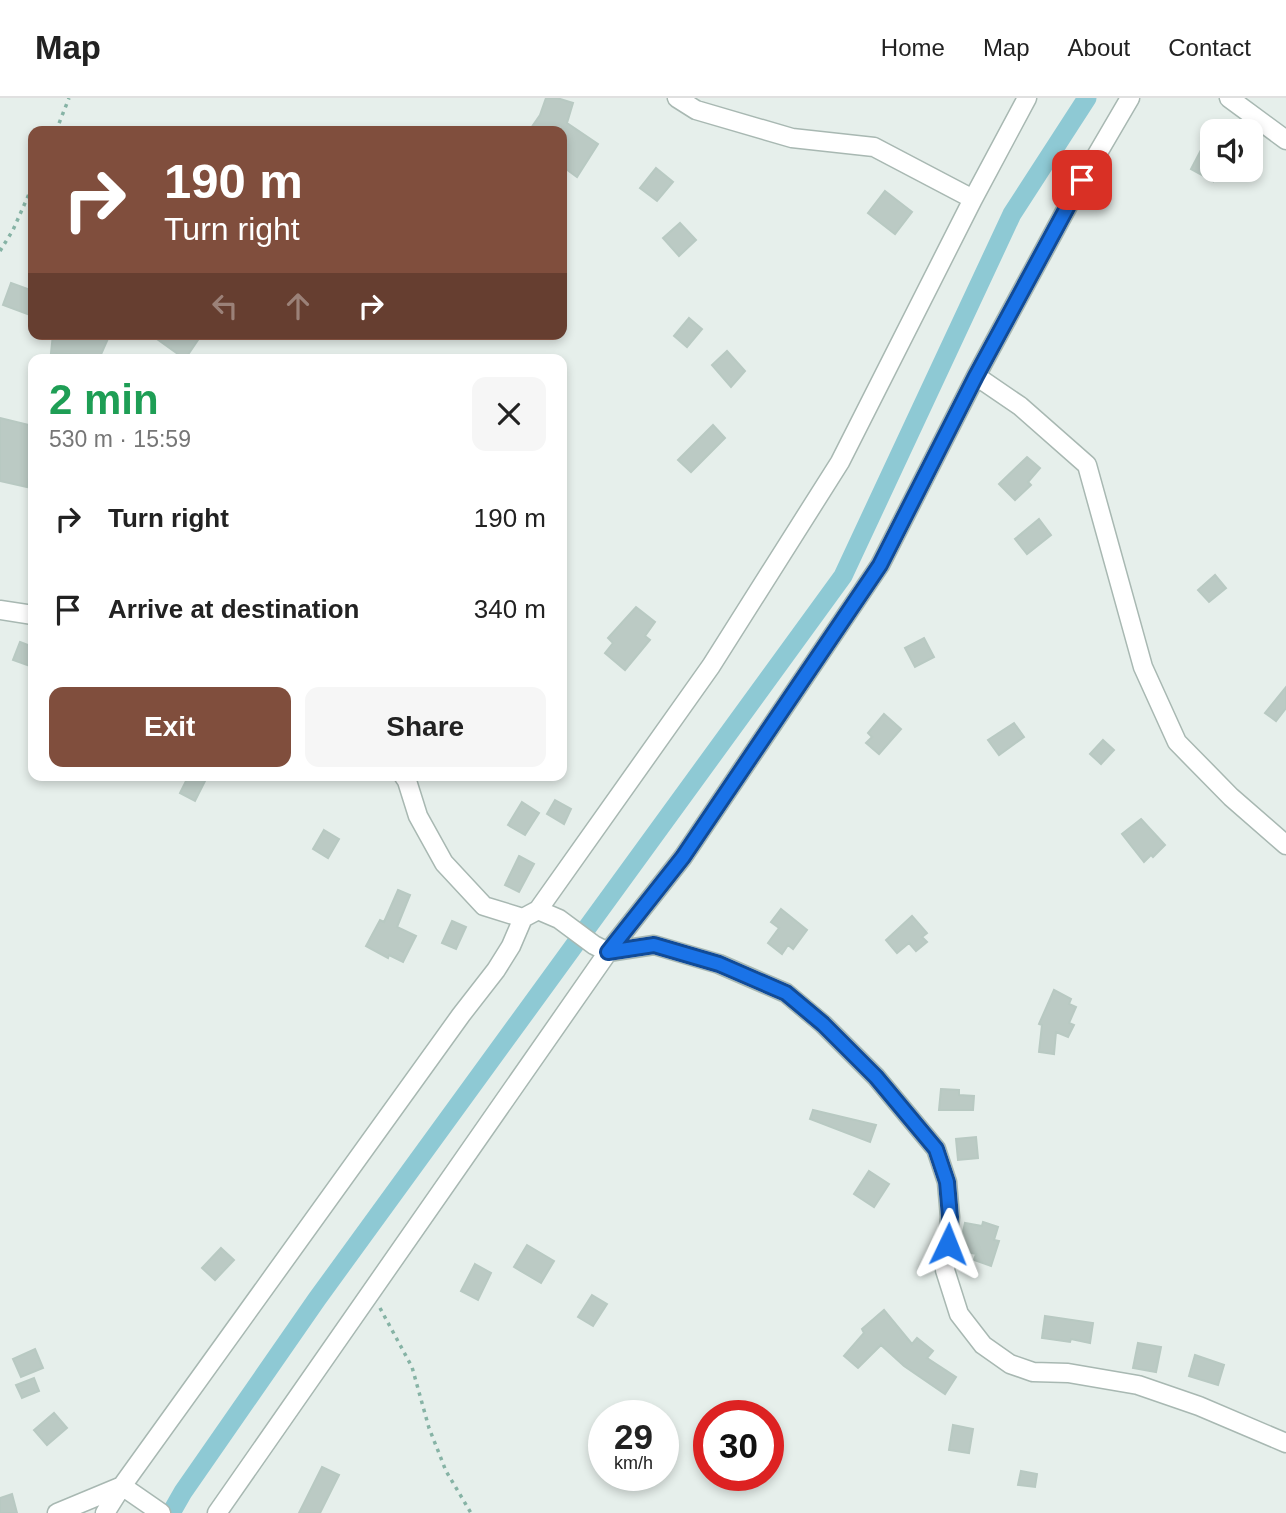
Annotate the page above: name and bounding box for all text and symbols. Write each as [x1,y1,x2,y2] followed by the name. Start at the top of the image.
[35,29,101,66] text: Map
[881,34,945,61] text: Home
[983,34,1030,61] text: Map
[1068,34,1130,61] text: About
[1168,34,1251,61] text: Contact
[1200,119,1263,182] map controls
[1200,119,1263,182] button: sound
[1052,150,1112,210] pin
[49,154,140,245] icon: right
[164,154,303,208] text: 190 m
[1063,161,1101,199] icon: arrive
[164,211,300,247] text: Turn right
[206,287,244,325] icon: left
[279,287,317,325] icon: ahead
[352,287,390,325] icon: right
[49,376,159,423] text: 2 min
[472,377,546,451] button: close
[49,426,191,452] text: 530 m · 15:59
[49,500,87,538] icon: right
[108,503,229,533] text: Turn right
[474,503,546,533] text: 190 m
[49,591,87,629] icon: arrive
[108,594,359,624] text: Arrive at destination
[474,594,546,624] text: 340 m
[49,687,291,767] button: Exit
[305,687,546,767] button: Share
[911,1207,985,1281] position arrow
[693,1400,784,1491] speed limit sign: 30
[614,1417,653,1456] text: 29
[614,1453,653,1473] text: km/h

